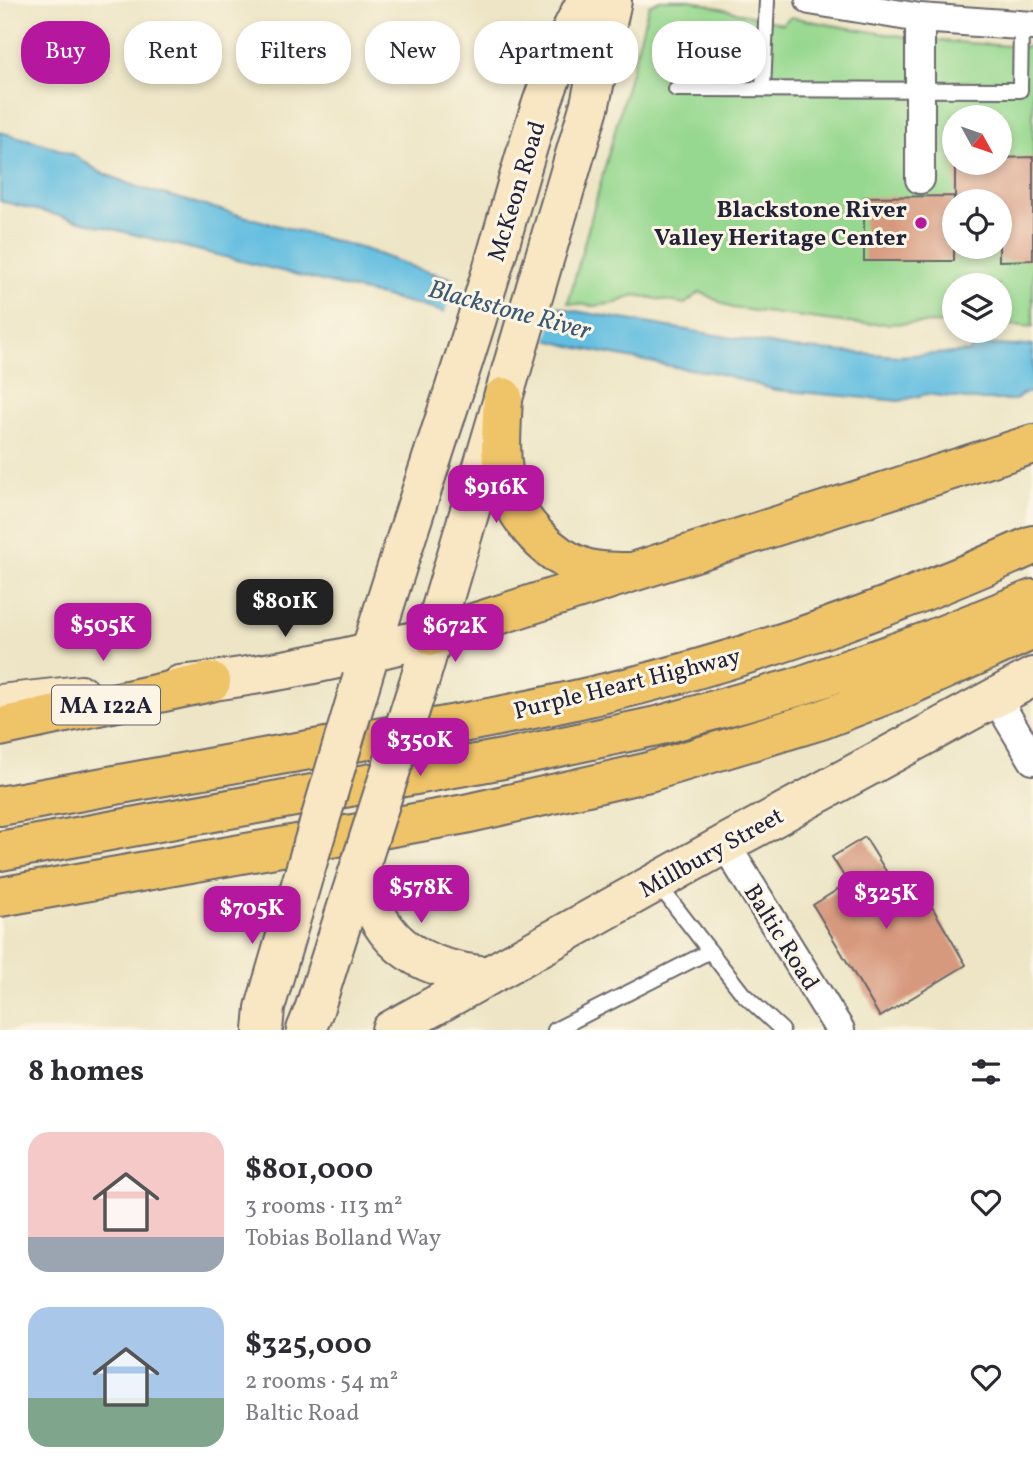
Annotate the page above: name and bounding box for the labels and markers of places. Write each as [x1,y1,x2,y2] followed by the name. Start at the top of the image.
[654,194,907,256] place label: Blackstone River Valley Heritage Center
[913,215,929,231] marker: Blackstone River Valley Heritage Center
[447,466,545,525] pin: $916K
[236,580,334,639] pin: $801K
[54,604,152,663] pin: $505K
[406,604,504,664] pin: $672K
[371,718,469,778] pin: $350K
[372,866,470,925] pin: $578K
[837,872,935,931] pin: $325K
[203,886,301,946] pin: $705K

